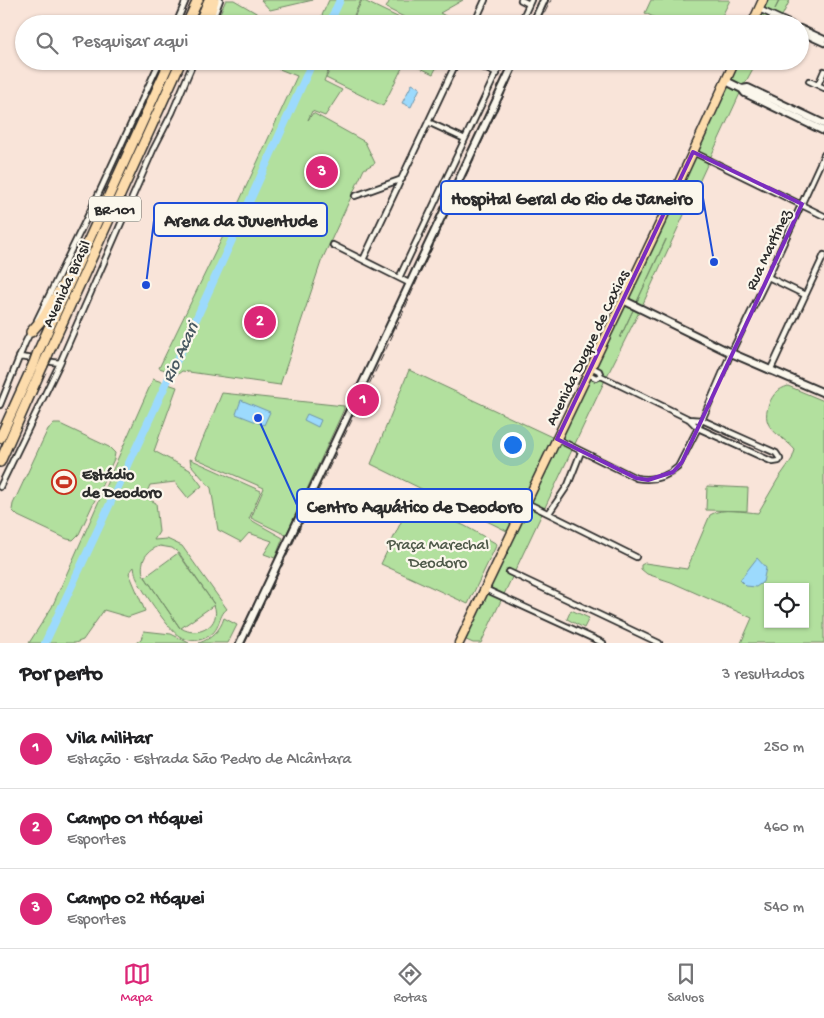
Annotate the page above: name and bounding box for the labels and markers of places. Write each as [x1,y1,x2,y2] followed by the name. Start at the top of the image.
[306,153,338,191] pin: 3
[441,181,703,214] callout: Hospital Geral do Rio de Janeiro
[154,203,327,236] callout: Arena da Juventude
[244,303,276,341] pin: 2
[347,381,379,419] pin: 1
[82,467,163,504] place label: Estádio de Deodoro
[51,469,77,495] sports icon: Estádio de Deodoro
[297,489,532,522] callout: Centro Aquático de Deodoro

